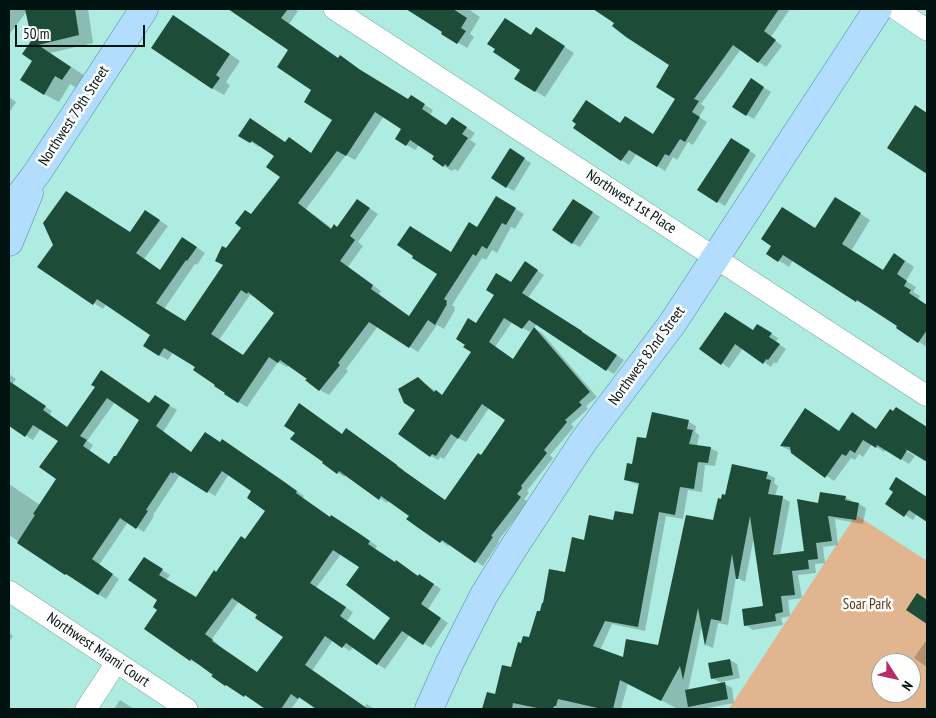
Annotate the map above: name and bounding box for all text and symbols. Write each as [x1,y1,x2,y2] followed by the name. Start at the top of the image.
[18,15,148,47] scale bar
[23,24,49,43] text: 50 m
[35,63,113,169] street label: Northwest 79th Street
[583,166,679,238] street label: Northwest 1st Place
[605,303,689,409] street label: Northwest 82nd Street
[843,596,891,614] park label: Soar Park
[43,609,153,691] street label: Northwest Miami Court
[871,653,921,703] north arrow
[898,678,917,694] text: N

